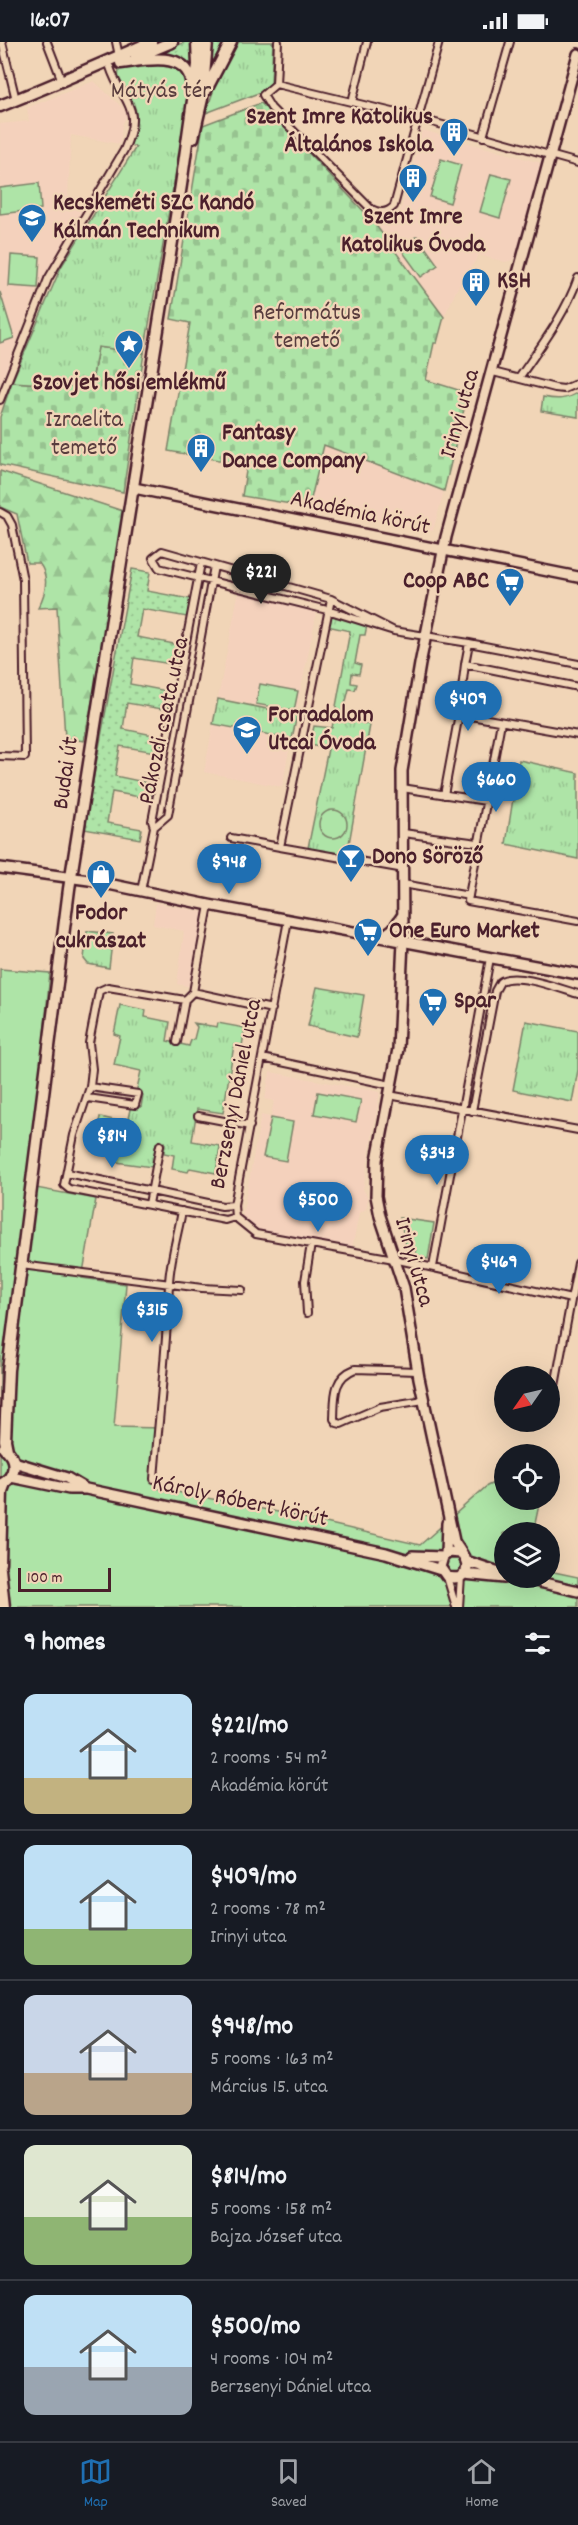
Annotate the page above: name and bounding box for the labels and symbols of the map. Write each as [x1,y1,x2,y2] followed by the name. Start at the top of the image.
[111,75,211,109] park label: Mátyás tér
[246,101,434,163] place label: Szent Imre Katolikus Általános Iskola
[438,116,470,158] building icon: Szent Imre Katolikus Általános Iskola
[397,162,429,204] building icon: Szent Imre Katolikus Óvoda
[53,187,255,249] place label: Kecskeméti SZC Kandó Kálmán Technikum
[341,201,486,263] place label: Szent Imre Katolikus Óvoda
[16,202,48,244] school or university icon: Kecskeméti SZC Kandó Kálmán Technikum
[497,265,531,299] place label: KSH
[460,266,492,308] building icon: KSH
[253,297,361,359] park label: Református temető
[113,328,145,370] place icon: Szovjet hősi emlékmű
[432,365,490,463] street label: Irinyi utca
[32,367,226,401] place label: Szovjet hősi emlékmű
[45,404,123,466] park label: Izraelita temető
[222,417,366,479] place label: Fantasy Dance Company
[185,432,217,474] building icon: Fantasy Dance Company
[287,483,433,545] street label: Akadémia körút
[225,554,297,605] pin: $221
[403,565,489,599] place label: Coop ABC
[494,566,526,608] supermarket icon: Coop ABC
[131,633,199,808] street label: Pákozdi csata utca
[432,681,504,732] pin: $409
[268,699,376,761] place label: Forradalom Utcai Óvoda
[231,714,263,756] school or university icon: Forradalom Utcai Óvoda
[45,734,89,812] street label: Budai út
[460,762,532,813] pin: $660
[372,841,484,875] place label: Dono Söröző
[335,842,367,884] bar icon: Dono Söröző
[193,844,265,895] pin: $948
[85,858,117,900] shop icon: Fodor cukrászat
[56,897,146,959] place label: Fodor cukrászat
[389,915,540,949] place label: One Euro Market
[352,916,384,958] supermarket icon: One Euro Market
[454,985,497,1019] place label: Spar
[417,986,449,1028] supermarket icon: Spar
[202,995,272,1192] street label: Berzsenyi Dániel utca
[76,1118,148,1169] pin: $814
[401,1135,473,1186] pin: $343
[282,1182,354,1233] pin: $500
[384,1213,442,1311] street label: Irinyi utca
[463,1244,535,1295] pin: $469
[116,1292,188,1343] pin: $315
[494,1366,560,1432] north arrow
[149,1467,331,1537] street label: Károly Róbert körút
[18,1565,111,1592] scale bar

